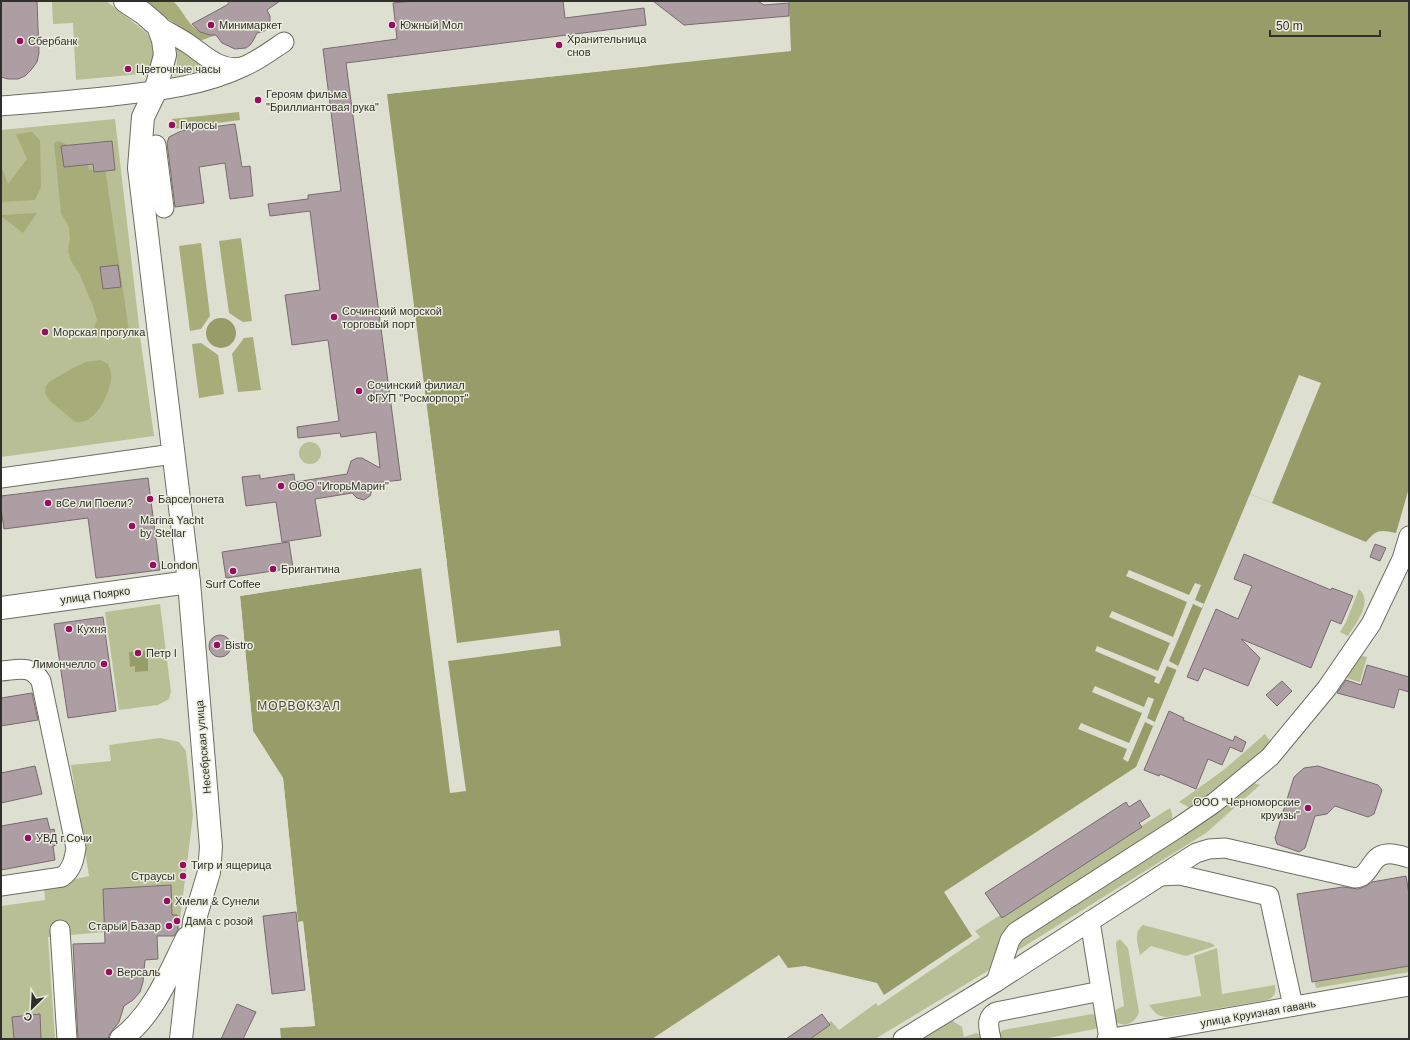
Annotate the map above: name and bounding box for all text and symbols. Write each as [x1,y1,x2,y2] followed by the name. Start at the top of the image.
[1270,12,1380,38] scale bar
[219,19,282,31] place label: Минимаркет
[400,19,463,31] place label: Южный Мол
[1276,19,1303,33] text: 50 m
[206,20,216,30] marker: Минимаркет
[387,20,397,30] marker: Южный Мол
[567,33,647,58] place label: Хранительница снов
[28,35,78,47] place label: Сбербанк
[15,36,25,46] marker: Сбербанк
[554,40,564,50] marker: Хранительница снов
[136,63,221,75] place label: Цветочные часы
[123,64,133,74] marker: Цветочные часы
[266,88,379,113] place label: Героям фильма "Бриллиантовая рука"
[253,95,263,105] marker: Героям фильма "Бриллиантовая рука"
[180,119,217,131] place label: Гиросы
[167,120,177,130] marker: Гиросы
[342,305,442,330] place label: Сочинский морской торговый порт
[329,312,339,322] marker: Сочинский морской торговый порт
[53,326,146,338] place label: Морская прогулка
[40,327,50,337] marker: Морская прогулка
[367,379,468,404] place label: Сочинский филиал ФГУП "Росморпорт"
[354,386,364,396] marker: Сочинский филиал ФГУП "Росморпорт"
[289,480,389,492] place label: ООО "ИгорьМарин"
[276,481,286,491] marker: ООО "ИгорьМарин"
[158,493,225,505] place label: Барселонета
[145,494,155,504] marker: Барселонета
[56,497,133,509] place label: вСе ли Поели?
[43,498,53,508] marker: вСе ли Поели?
[140,514,204,539] place label: Marina Yacht by Stellar
[127,521,137,531] marker: Marina Yacht by Stellar
[161,559,198,571] place label: London
[148,560,158,570] marker: London
[281,563,341,575] place label: Бригантина
[268,564,278,574] marker: Бригантина
[228,566,238,576] marker: Surf Coffee
[205,578,261,590] place label: Surf Coffee
[59,584,131,606] street label: улица Поярко
[77,623,106,635] place label: Кухня
[64,624,74,634] marker: Кухня
[225,639,253,651] place label: Bistro
[212,640,222,650] marker: Bistro
[146,647,177,659] place label: Петр I
[133,648,143,658] marker: Петр I
[32,658,96,670] place label: Лимончелло
[99,659,109,669] marker: Лимончелло
[193,699,213,794] street label: Несебрская улица
[257,699,341,713] district label: МОРВОКЗАЛ
[1193,796,1300,821] place label: ООО "Черноморские круизы"
[1303,803,1313,813] marker: ООО "Черноморские круизы"
[36,832,92,844] place label: УВД г.Сочи
[23,833,33,843] marker: УВД г.Сочи
[191,859,272,871] place label: Тигр и ящерица
[178,860,188,870] marker: Тигр и ящерица
[131,870,175,882] place label: Страусы
[178,871,188,881] marker: Страусы
[175,895,260,907] place label: Хмели & Сунели
[162,896,172,906] marker: Хмели & Сунели
[185,915,253,927] place label: Дама с розой
[172,916,182,926] marker: Дама с розой
[88,920,161,932] place label: Старый Базар
[164,921,174,931] marker: Старый Базар
[117,966,161,978] place label: Версаль
[104,967,114,977] marker: Версаль
[12,988,52,1028] north arrow
[1199,997,1317,1029] street label: улица Круизная гавань
[22,1010,34,1024] text: С

